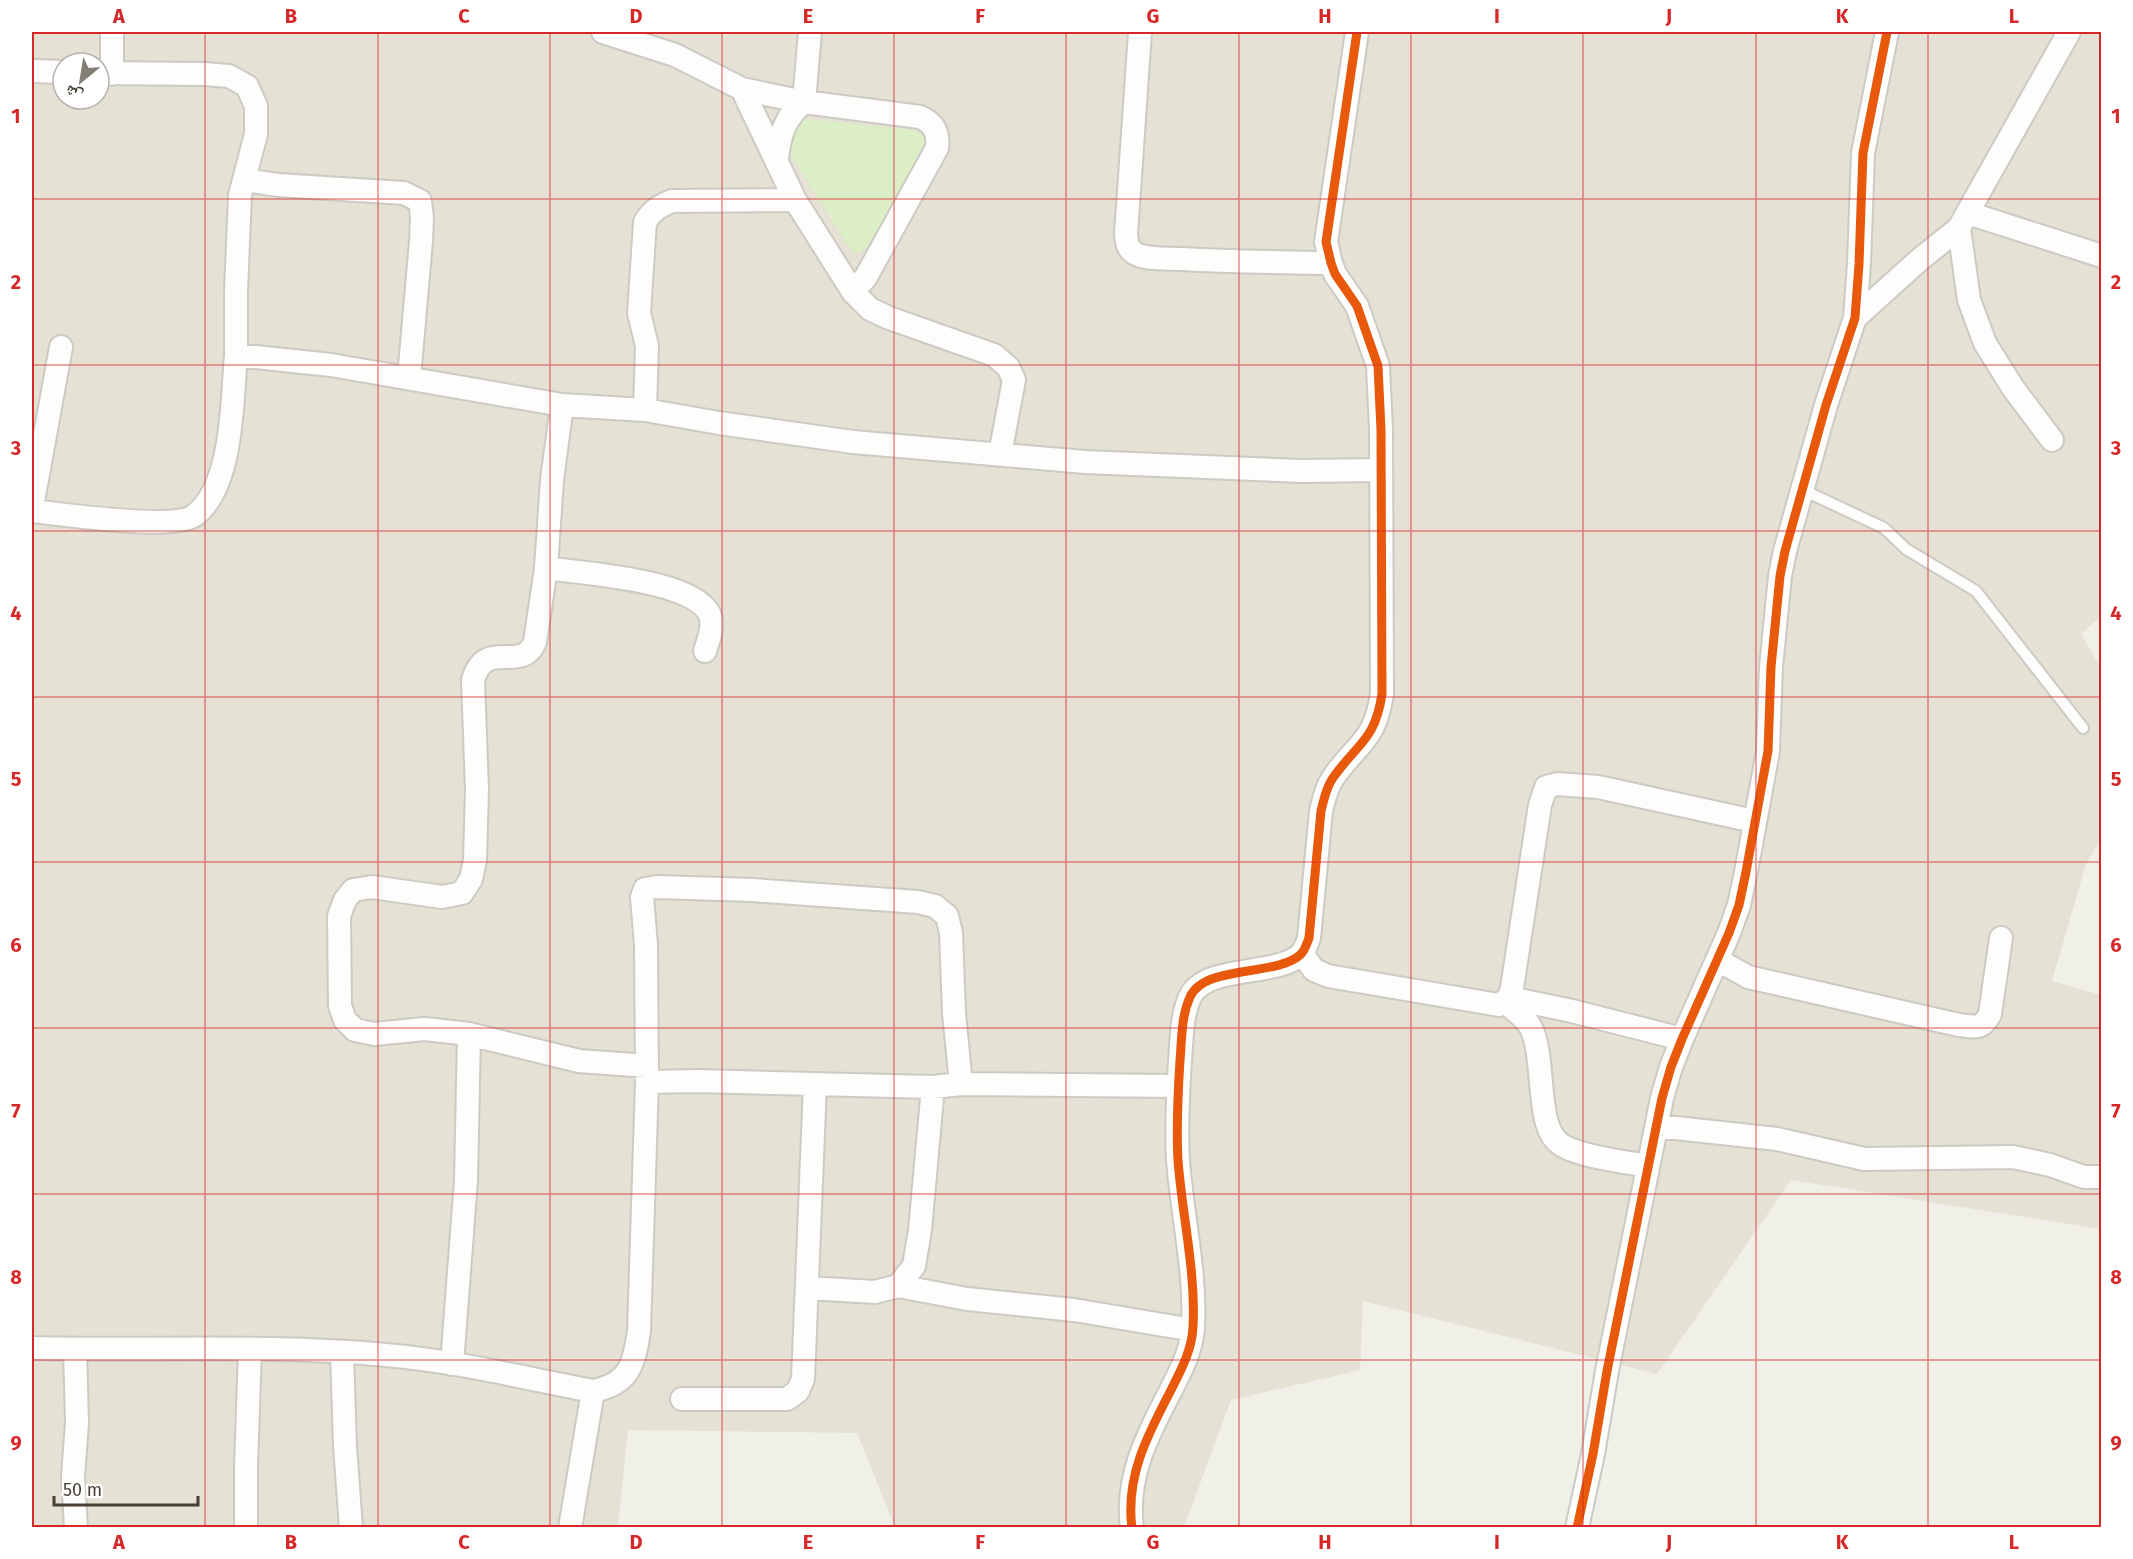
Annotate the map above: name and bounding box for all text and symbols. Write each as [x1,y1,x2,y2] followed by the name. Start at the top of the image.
[112,4,126,28] text: A
[285,4,297,28] text: B
[458,4,470,28] text: C
[629,4,643,28] text: D
[803,4,813,28] text: E
[975,4,985,28] text: F
[1147,4,1159,28] text: G
[1318,4,1332,28] text: H
[1494,4,1500,28] text: I
[1665,4,1672,28] text: J
[1836,4,1849,28] text: K
[2009,4,2019,28] text: L
[51,51,111,111] north arrow
[62,81,86,106] text: ش
[11,104,21,128] text: 1
[2111,104,2121,128] text: 1
[11,270,21,294] text: 2
[2111,270,2121,294] text: 2
[10,436,21,460] text: 3
[2110,436,2121,460] text: 3
[10,601,22,625] text: 4
[2110,601,2122,625] text: 4
[11,767,22,791] text: 5
[2111,767,2122,791] text: 5
[10,933,22,957] text: 6
[2110,933,2122,957] text: 6
[11,1099,21,1123] text: 7
[2111,1099,2121,1123] text: 7
[10,1265,22,1289] text: 8
[2110,1265,2122,1289] text: 8
[10,1431,22,1455] text: 9
[2110,1431,2122,1455] text: 9
[54,1469,198,1507] scale bar
[63,1479,102,1501] text: 50 m
[112,1530,126,1554] text: A
[285,1530,297,1554] text: B
[458,1530,470,1554] text: C
[629,1530,643,1554] text: D
[803,1530,813,1554] text: E
[975,1530,985,1554] text: F
[1147,1530,1159,1554] text: G
[1318,1530,1332,1554] text: H
[1494,1530,1500,1554] text: I
[1665,1530,1672,1554] text: J
[1836,1530,1849,1554] text: K
[2009,1530,2019,1554] text: L

